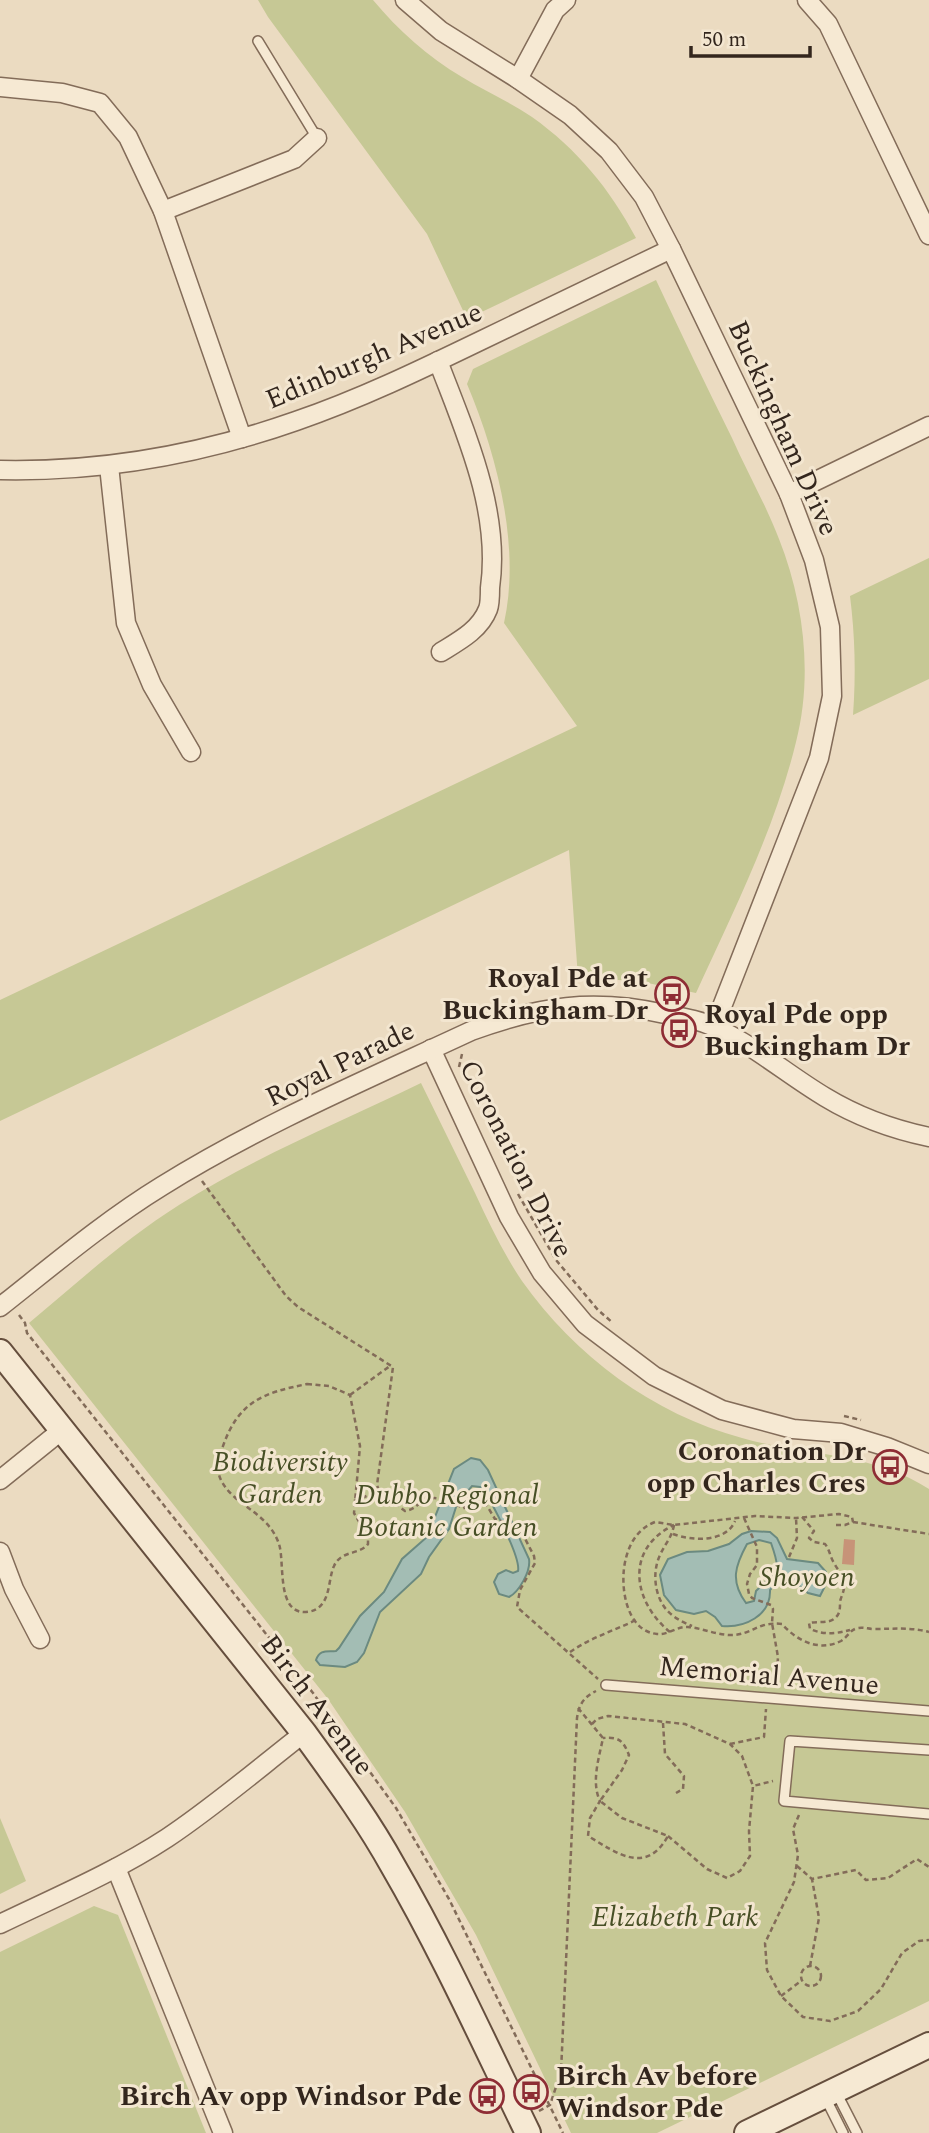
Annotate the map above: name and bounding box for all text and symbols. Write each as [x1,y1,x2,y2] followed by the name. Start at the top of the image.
[691,14,810,58] scale bar
[702,24,746,56] text: 50 m
[259,291,489,421] street label: Edinburgh Avenue
[716,313,850,543] street label: Buckingham Drive
[442,957,648,1032] place label: Royal Pde at Buckingham Dr
[653,975,691,1013] bus stop icon: Royal Pde at Buckingham Dr
[704,993,910,1068] place label: Royal Pde opp Buckingham Dr
[258,1009,422,1119] street label: Royal Parade
[660,1011,698,1049] bus stop icon: Royal Pde opp Buckingham Dr
[448,1052,584,1266] street label: Coronation Drive
[647,1430,866,1505] place label: Coronation Dr opp Charles Cres
[212,1441,348,1516] park label: Biodiversity Garden
[871,1448,909,1486] bus stop icon: Coronation Dr opp Charles Cres
[355,1474,539,1549] park label: Dubbo Regional Botanic Garden
[759,1556,855,1599] park label: Shoyoen
[249,1625,385,1785] street label: Birch Avenue
[657,1645,881,1707] street label: Memorial Avenue
[592,1896,758,1939] park label: Elizabeth Park
[556,2055,757,2130] place label: Birch Av before Windsor Pde
[512,2073,550,2111] bus stop icon: Birch Av before Windsor Pde
[120,2075,462,2118] place label: Birch Av opp Windsor Pde
[468,2077,506,2115] bus stop icon: Birch Av opp Windsor Pde

